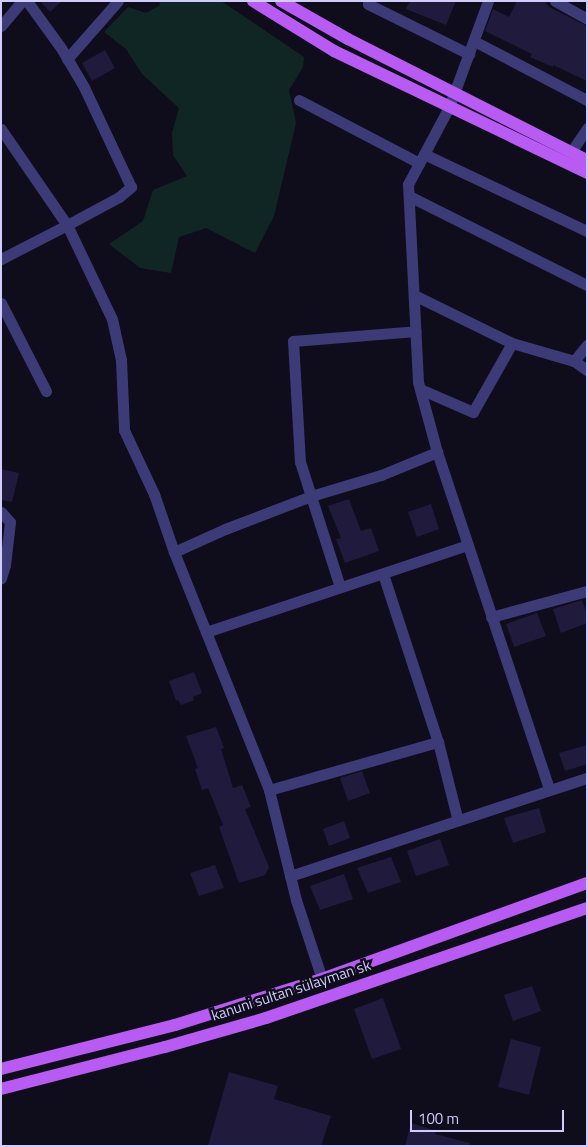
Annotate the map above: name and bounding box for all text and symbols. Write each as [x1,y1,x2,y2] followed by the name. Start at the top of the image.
[209,956,373,1024] street label: kanuni sultan sülayman sk
[413,1100,567,1132] scale bar
[418,1107,459,1130] text: 100 m

